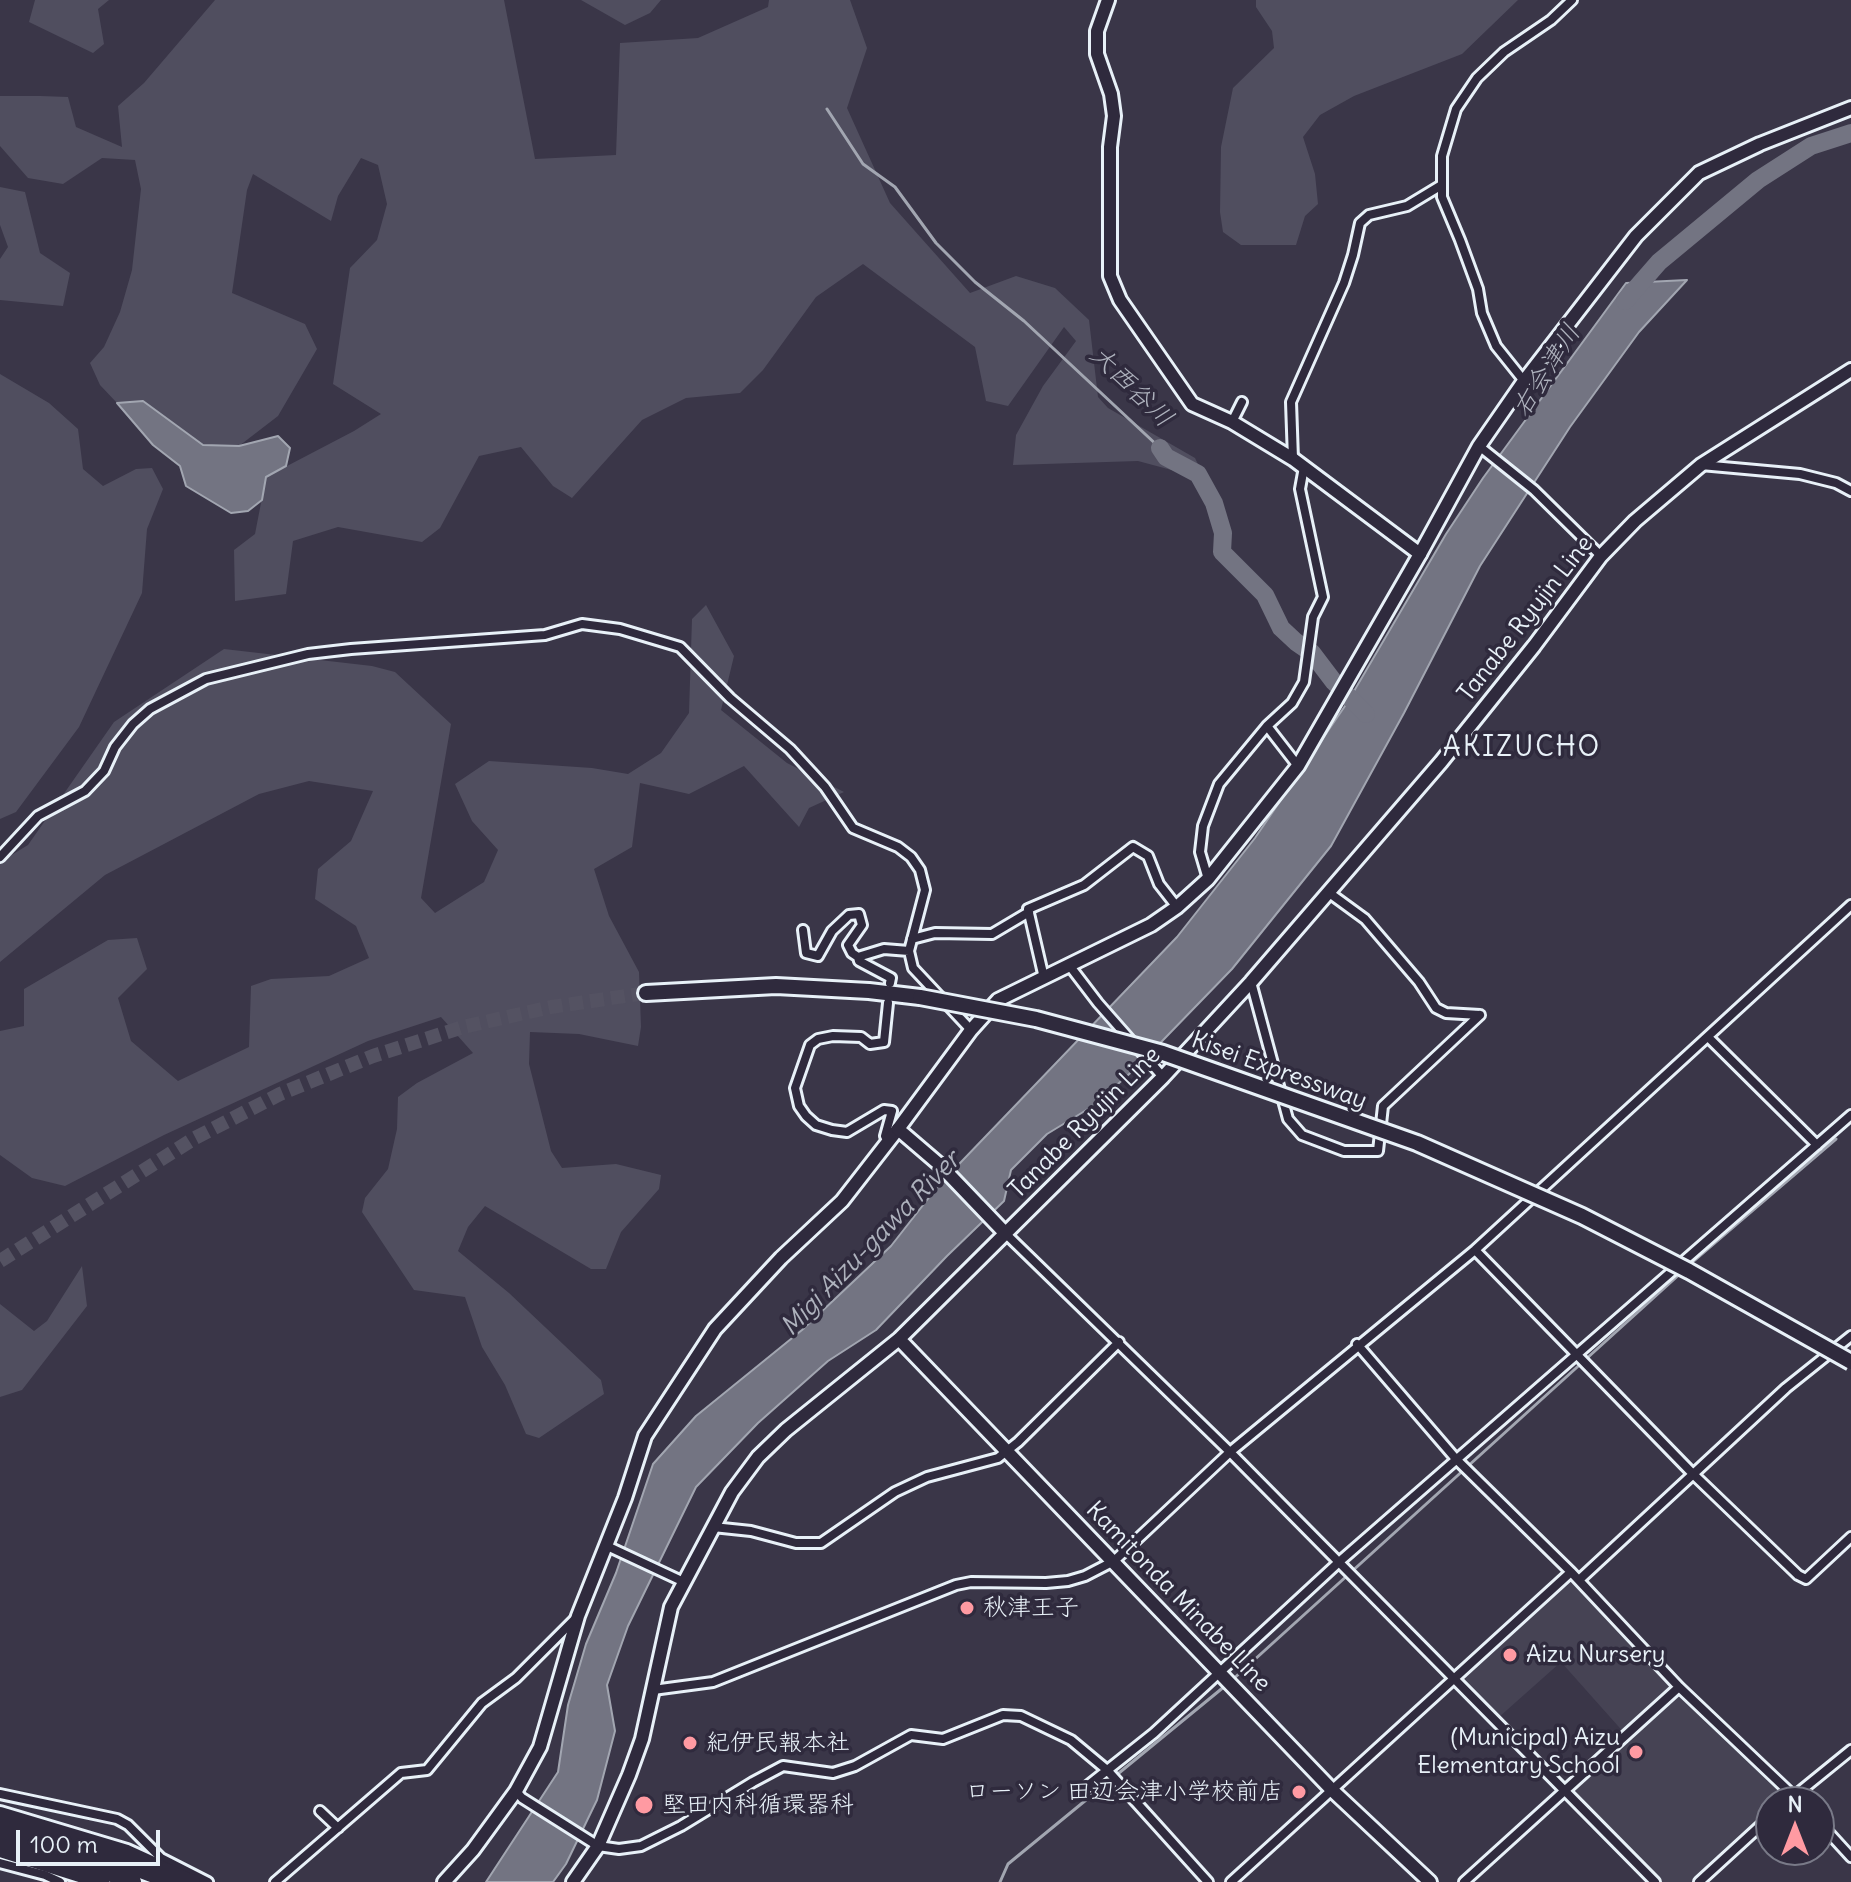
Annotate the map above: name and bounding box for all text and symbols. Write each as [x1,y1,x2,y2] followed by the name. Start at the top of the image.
[1506,319,1588,423] water label: 右会津川
[1083,340,1179,434] water label: 大西谷川
[1452,530,1600,708] street label: Tanabe Ryujin Line
[1443,731,1601,765] district label: AKIZUCHO
[1187,1026,1371,1116] street label: Kisei Expressway
[1003,1041,1167,1205] street label: Tanabe Ryujin Line
[775,1145,967,1343] water label: Migi Aizu-gawa River
[1080,1496,1276,1698] street label: Kamitonda Minabe Line
[983,1594,1079,1622] place label: 秋津王子
[958,1599,976,1617] marker: 秋津王子
[1526,1641,1665,1669] place label: Aizu Nursery
[1501,1646,1519,1664] marker: Aizu Nursery
[1417,1724,1620,1780] place label: (Municipal) Aizu Elementary School
[706,1729,850,1757] place label: 紀伊民報本社
[681,1734,699,1752] marker: 紀伊民報本社
[1627,1743,1645,1761] marker: (Municipal) Aizu Elementary School
[965,1778,1283,1806] place label: ローソン 田辺会津小学校前店
[1290,1783,1308,1801] marker: ローソン 田辺会津小学校前店
[1755,1786,1835,1866] north arrow
[1787,1790,1803,1818] text: N
[662,1791,854,1819] place label: 堅田内科循環器科
[633,1794,655,1816] marker: 堅田内科循環器科
[20,1814,164,1864] scale bar
[30,1829,98,1859] text: 100 m

